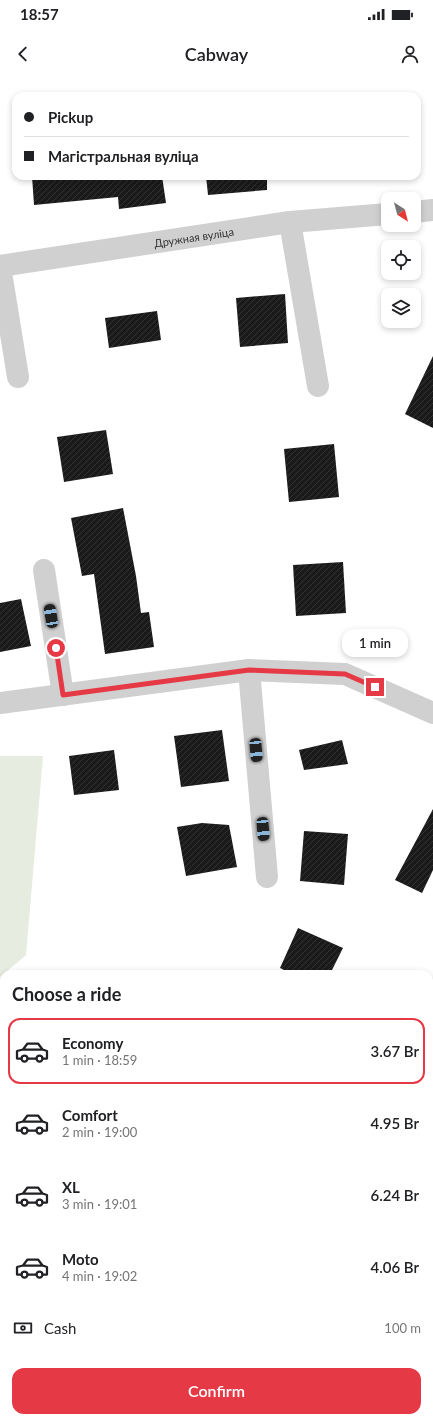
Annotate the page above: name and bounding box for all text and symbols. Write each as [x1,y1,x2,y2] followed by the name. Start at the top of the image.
[20,5,59,23] text: 18:57
[12,43,34,65] icon: back
[185,43,248,65] text: Cabway
[399,43,421,65] icon: person
[48,108,93,126] text: Pickup
[48,147,199,165] text: Магістральная вуліца
[381,192,421,232] north arrow
[381,192,421,328] map controls
[153,224,235,249] street label: Дружная вуліца
[381,240,421,280] button: locate
[381,288,421,328] button: layers
[43,603,59,629] car
[342,629,408,657] callout: 1 min
[359,635,391,651] text: 1 min
[47,639,65,657] route start
[366,678,384,696] route end
[249,738,263,762] car
[256,817,270,841] car
[12,983,121,1005] text: Choose a ride
[14,1033,50,1069] icon: car
[62,1034,123,1052] text: Economy
[370,1042,419,1060] text: 3.67 Br
[62,1052,137,1068] text: 1 min · 18:59
[14,1105,50,1141] icon: car
[62,1106,118,1124] text: Comfort
[370,1114,419,1132] text: 4.95 Br
[62,1124,137,1140] text: 2 min · 19:00
[14,1177,50,1213] icon: car
[62,1178,80,1196] text: XL
[370,1186,419,1204] text: 6.24 Br
[62,1196,137,1212] text: 3 min · 19:01
[14,1249,50,1285] icon: car
[62,1250,99,1268] text: Moto
[370,1258,419,1276] text: 4.06 Br
[62,1268,137,1284] text: 4 min · 19:02
[12,1317,34,1339] icon: cash
[44,1319,76,1337] text: Cash
[384,1320,421,1336] text: 100 m
[12,1368,421,1414] button: Confirm

